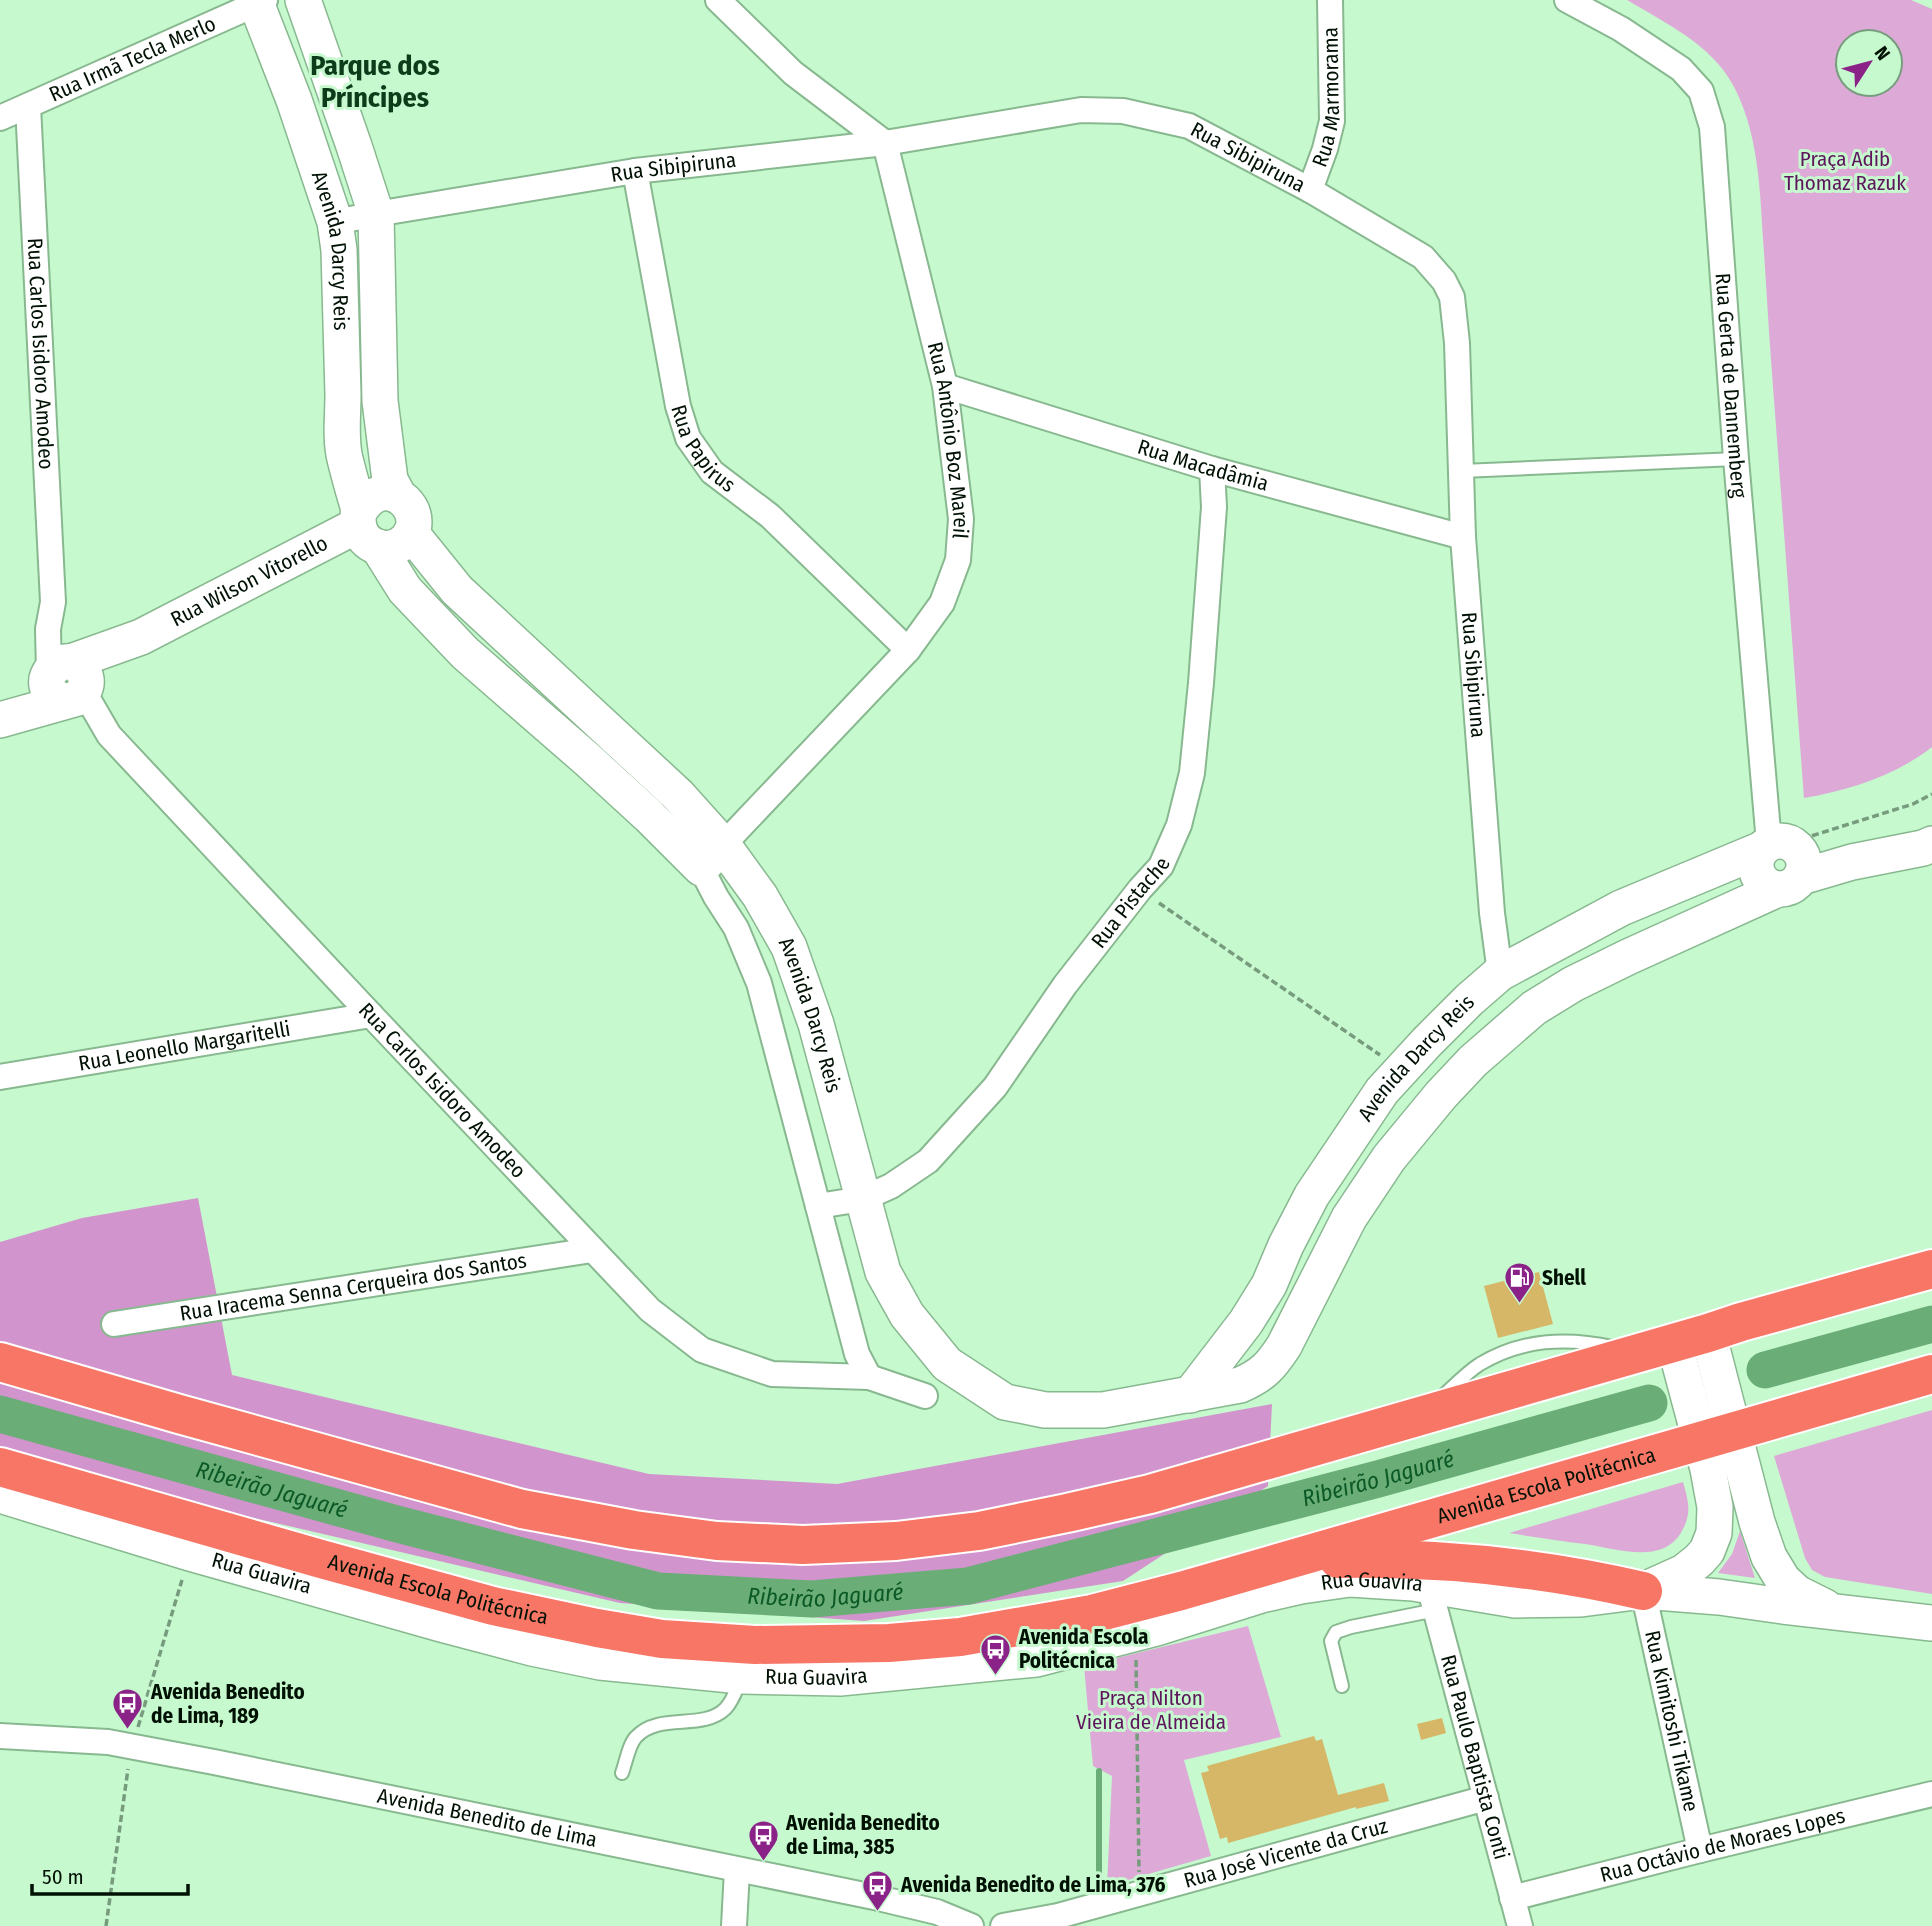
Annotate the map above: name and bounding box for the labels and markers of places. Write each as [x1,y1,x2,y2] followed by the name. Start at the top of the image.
[1502,1261,1536,1305] fuel station icon: Shell
[1542,1265,1586,1291] place label: Shell
[1018,1624,1149,1674] place label: Avenida Escola Politécnica
[979,1632,1013,1676] bus stop icon: Avenida Escola Politécnica
[150,1679,305,1729] place label: Avenida Benedito de Lima, 189
[111,1687,145,1731] bus stop icon: Avenida Benedito de Lima, 189
[785,1810,940,1860] place label: Avenida Benedito de Lima, 385
[746,1818,780,1862] bus stop icon: Avenida Benedito de Lima, 385
[861,1868,895,1912] bus stop icon: Avenida Benedito de Lima, 376
[900,1872,1166,1898] place label: Avenida Benedito de Lima, 376

